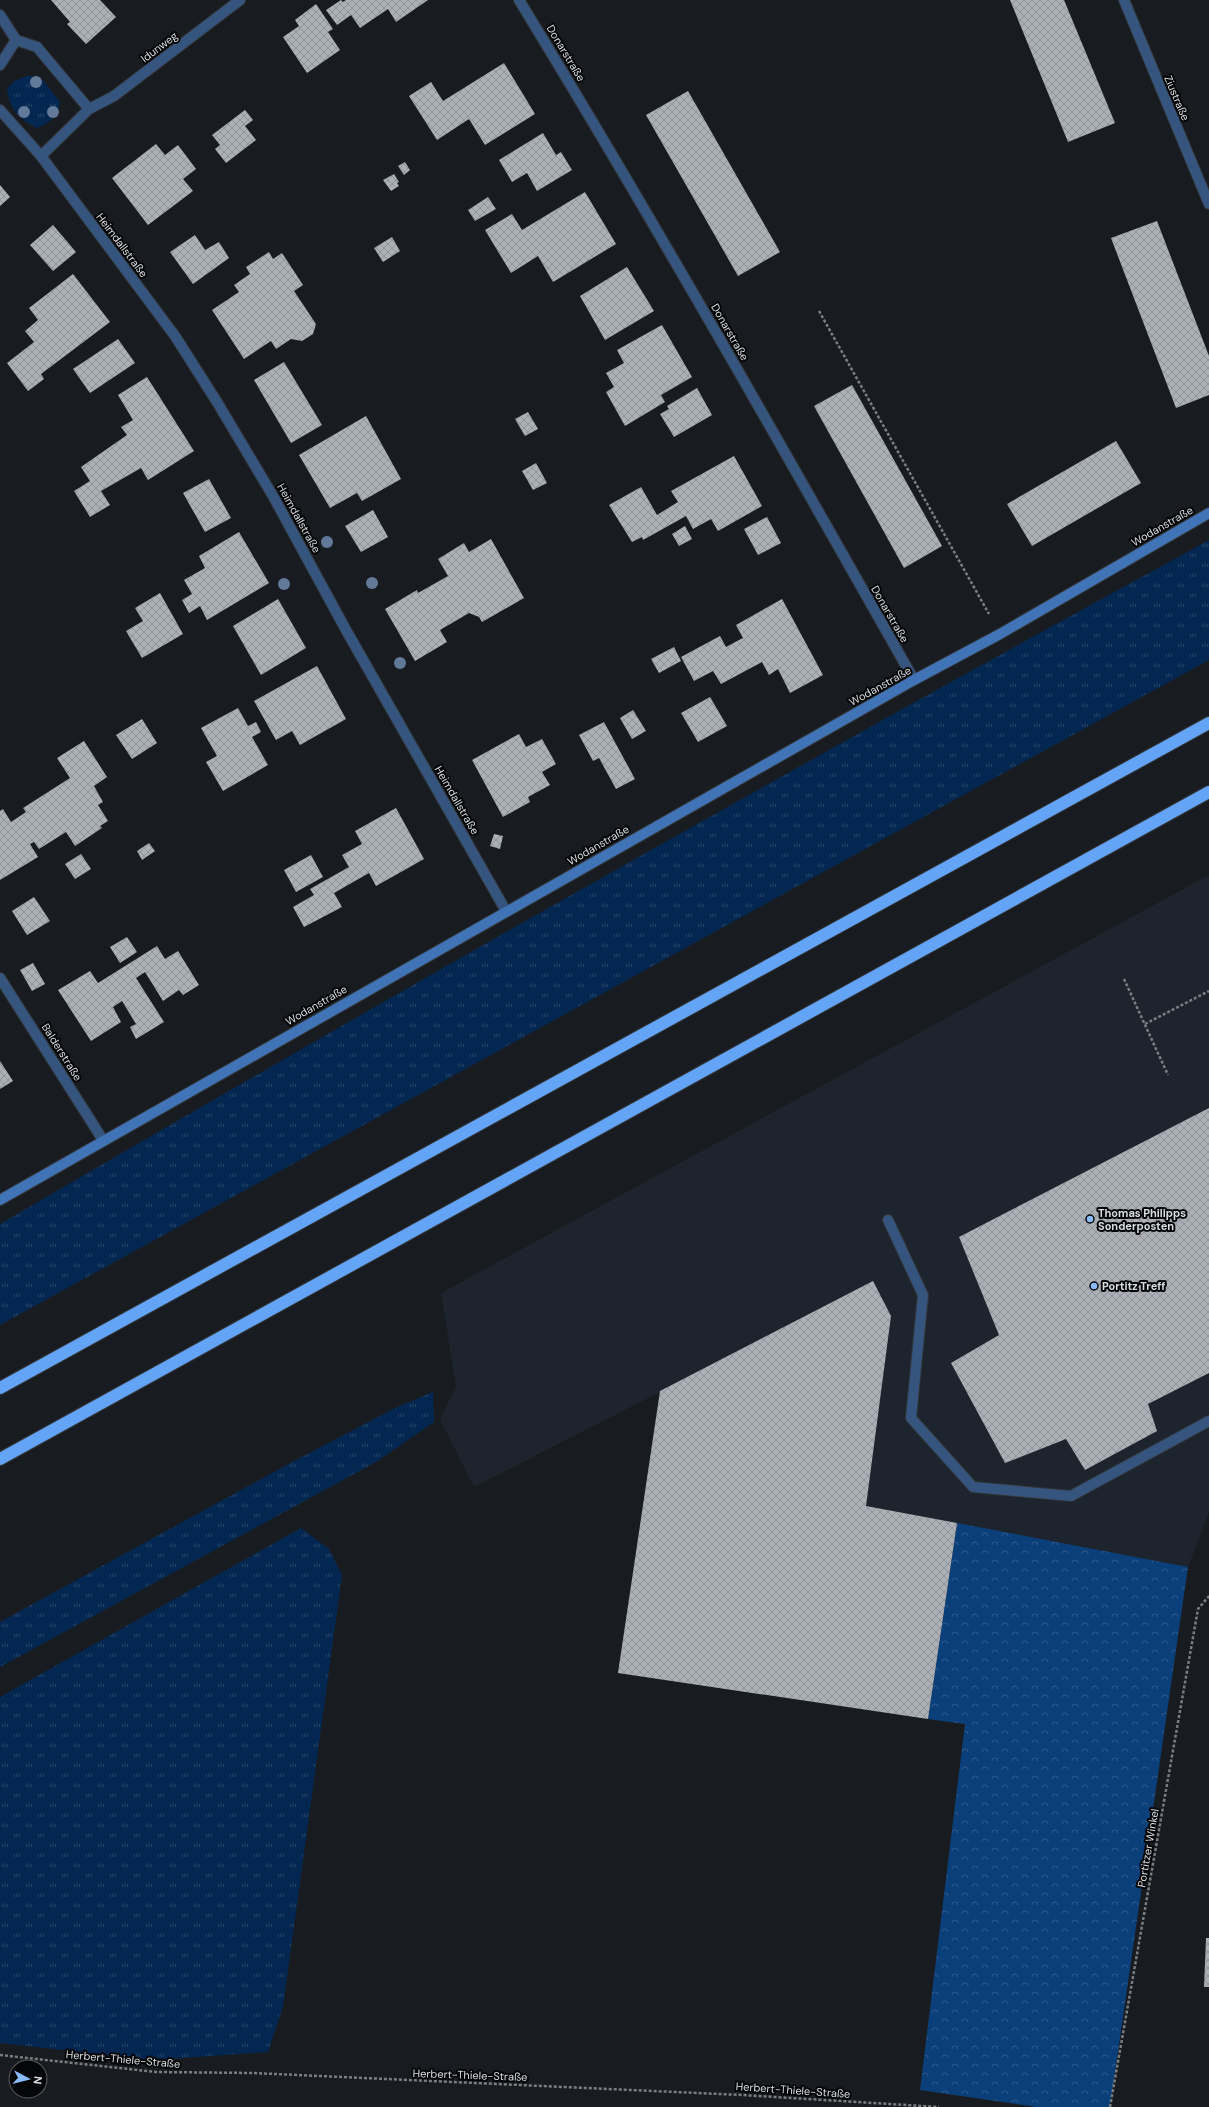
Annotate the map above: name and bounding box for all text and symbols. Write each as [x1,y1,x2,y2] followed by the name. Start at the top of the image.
[544,22,588,84] street label: Donarstraße
[138,29,180,65] street label: Idunweg
[1161,73,1193,123] street label: Ziustraße
[93,210,151,280] street label: Heimdallstraße
[708,301,752,363] street label: Donarstraße
[274,481,324,555] street label: Heimdallstraße
[1129,503,1195,549] street label: Wodanstraße
[868,583,912,645] street label: Donarstraße
[847,663,913,709] street label: Wodanstraße
[432,763,482,837] street label: Heimdallstraße
[565,822,631,868] street label: Wodanstraße
[283,982,349,1028] street label: Wodanstraße
[39,1021,85,1083] street label: Balderstraße
[1098,1206,1186,1233] place label: Thomas Philipps Sonderposten
[1085,1214,1095,1224] marker: Thomas Philipps Sonderposten
[1102,1279,1165,1293] place label: Portitz Treff
[1089,1281,1099,1291] marker: Portitz Treff
[1134,1808,1162,1888] street label: Portitzer Winkel
[65,2047,181,2071] street label: Herbert-Thiele-Straße
[8,2059,48,2099] north arrow
[412,2066,528,2084] street label: Herbert-Thiele-Straße
[30,2075,45,2085] text: N
[735,2079,851,2101] street label: Herbert-Thiele-Straße

